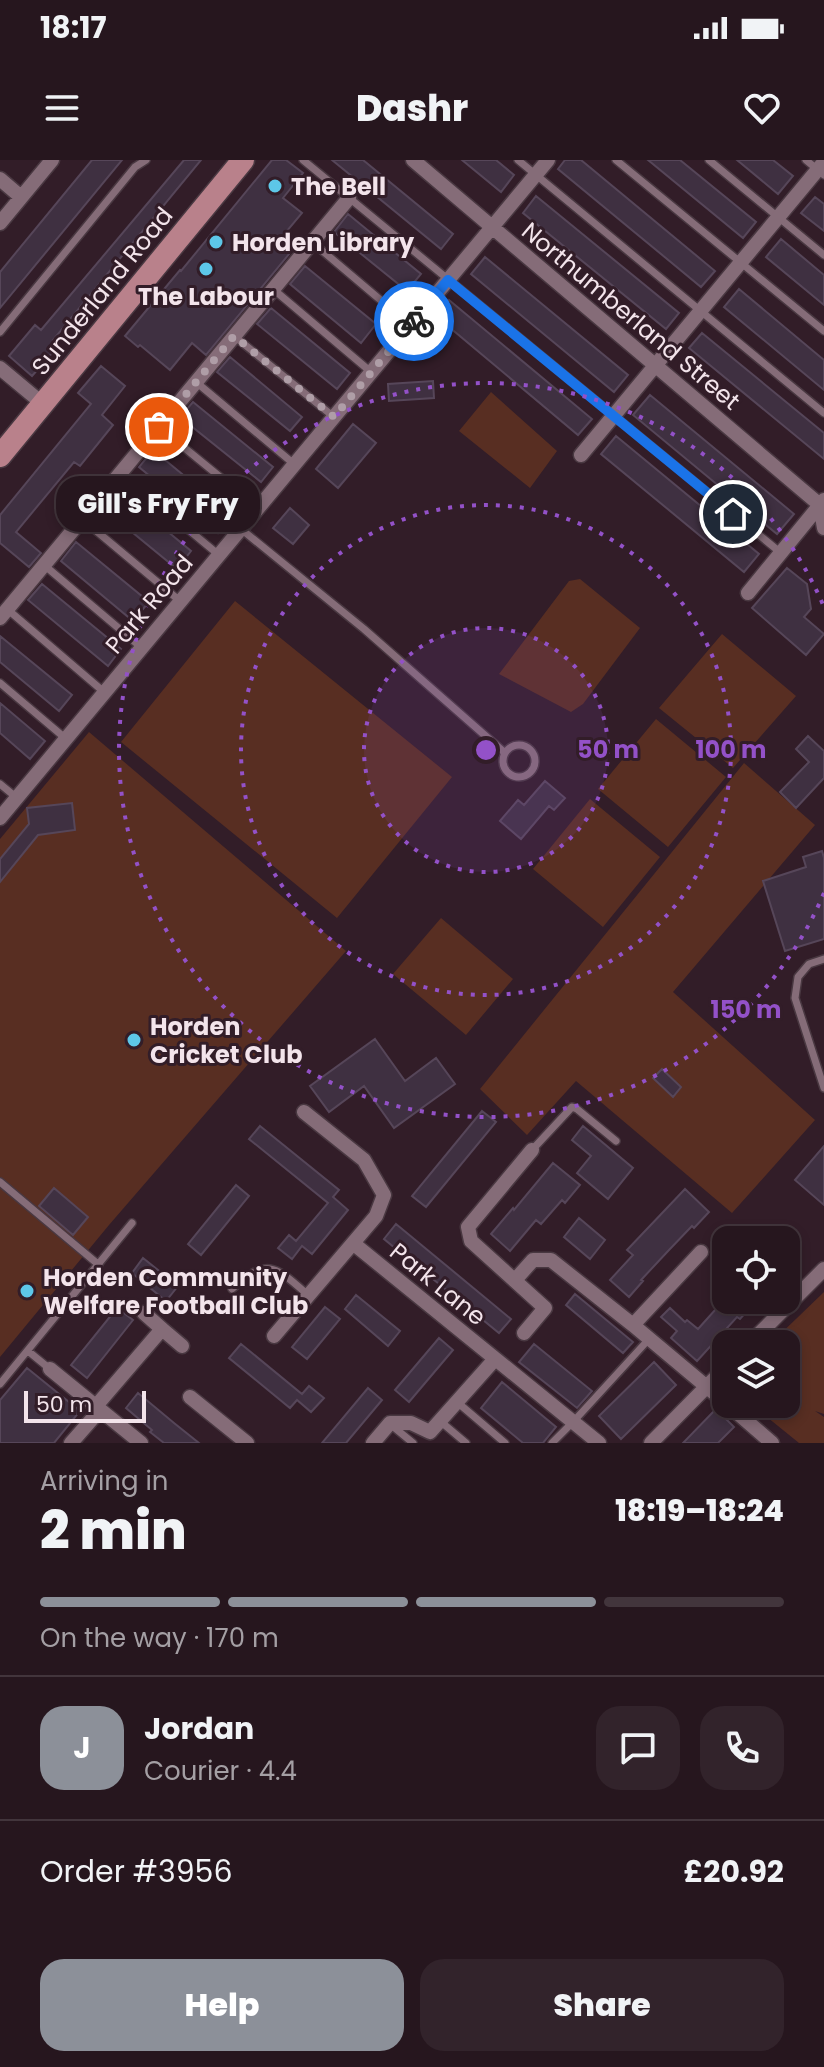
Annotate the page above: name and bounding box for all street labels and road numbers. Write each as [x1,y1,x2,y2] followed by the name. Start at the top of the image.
[24,200,180,382] street label: Sunderland Road
[515,215,747,417] street label: Northumberland Street
[98,547,200,661] street label: Park Road
[383,1235,493,1333] street label: Park Lane

